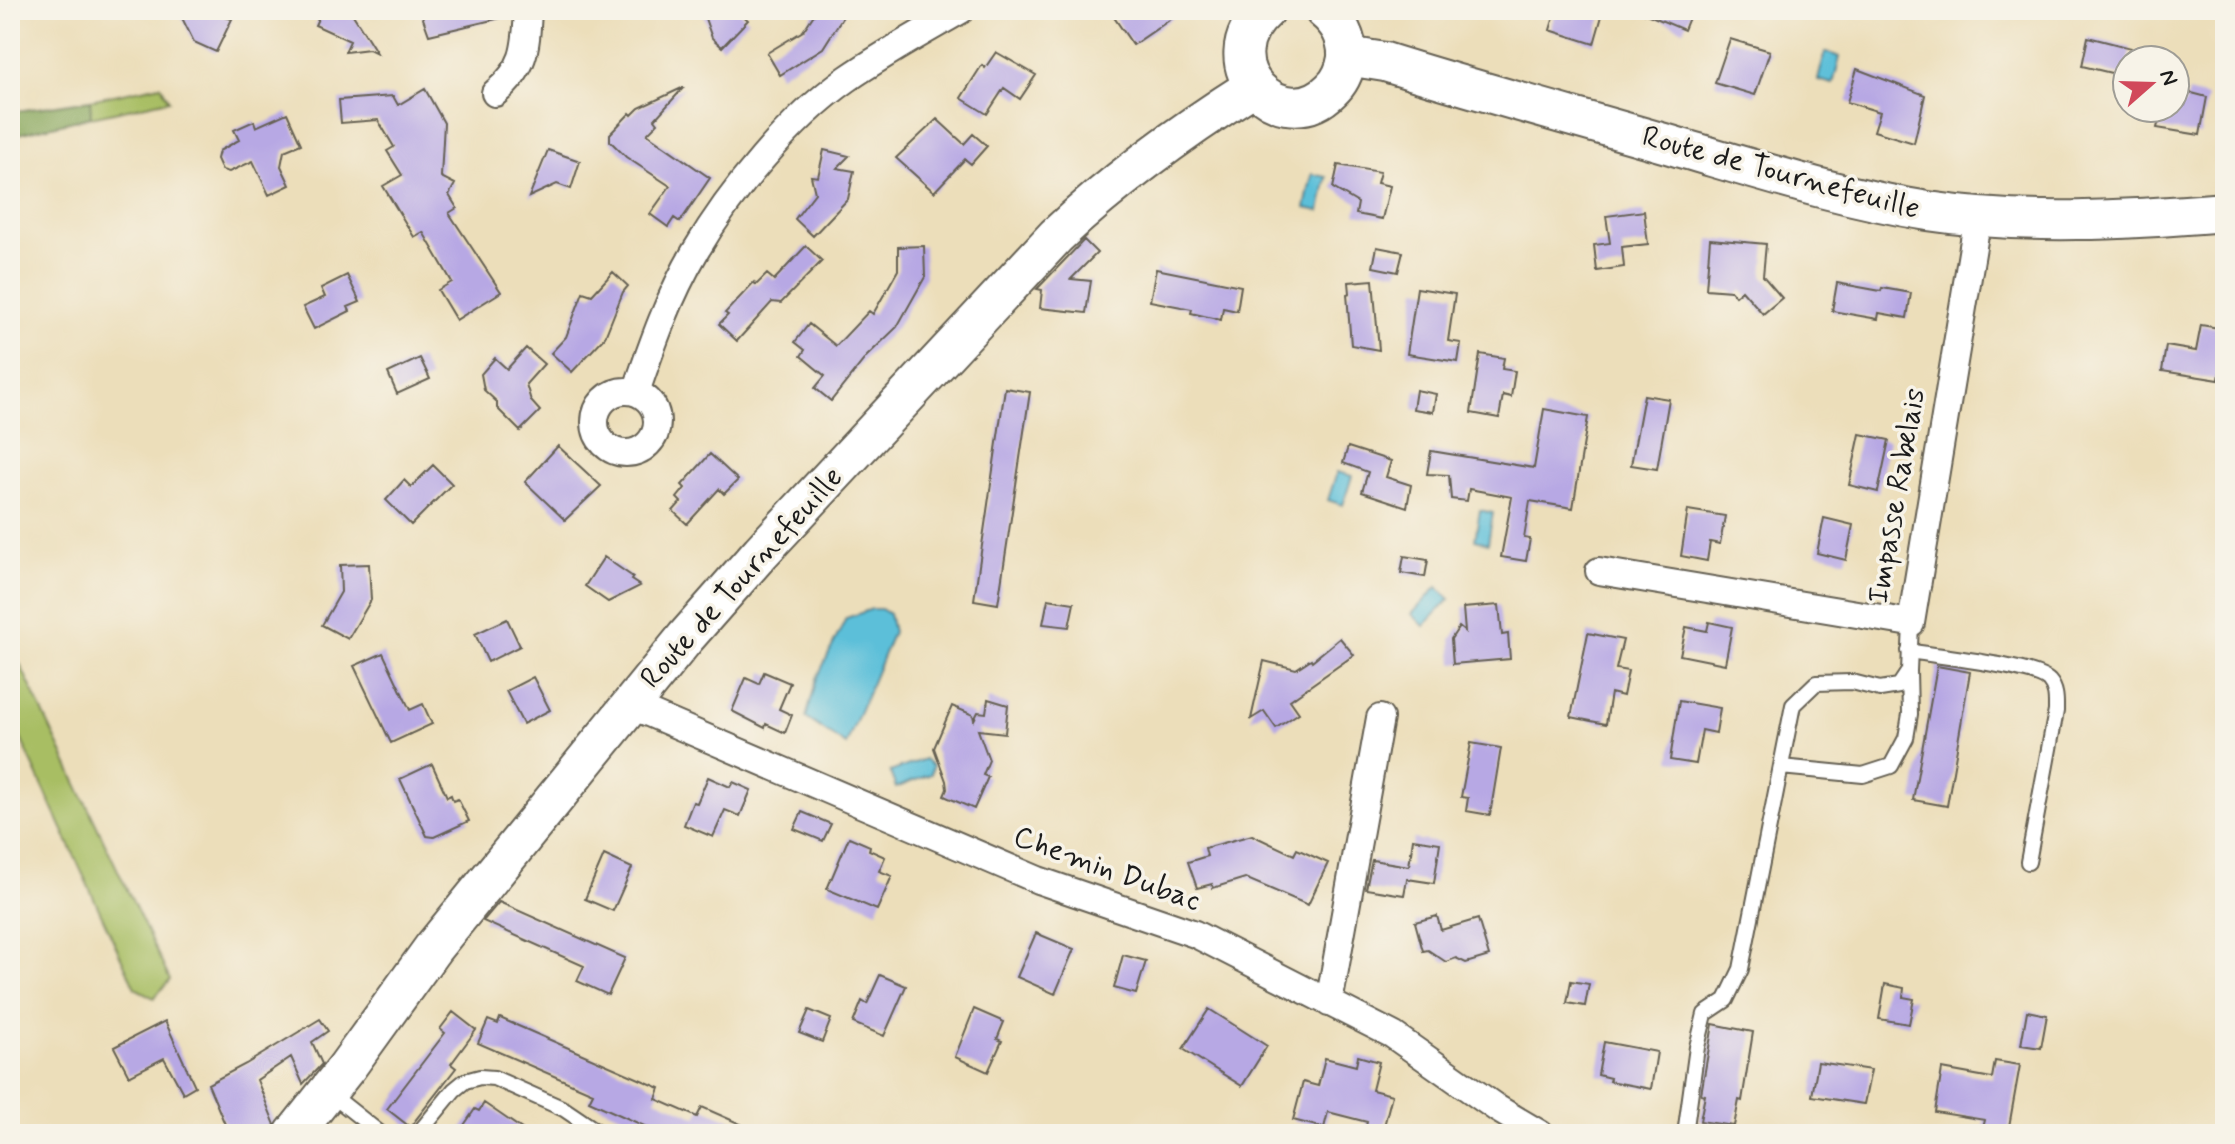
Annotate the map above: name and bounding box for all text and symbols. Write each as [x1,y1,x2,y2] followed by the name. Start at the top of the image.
[2111,44,2191,124] north arrow
[2152,66,2184,90] text: N
[1638,117,1924,229] street label: Route de Tournefeuille
[1859,385,1935,607] street label: Impasse Rabelais
[632,459,852,697] street label: Route de Tournefeuille
[1008,817,1206,921] street label: Chemin Dubac

